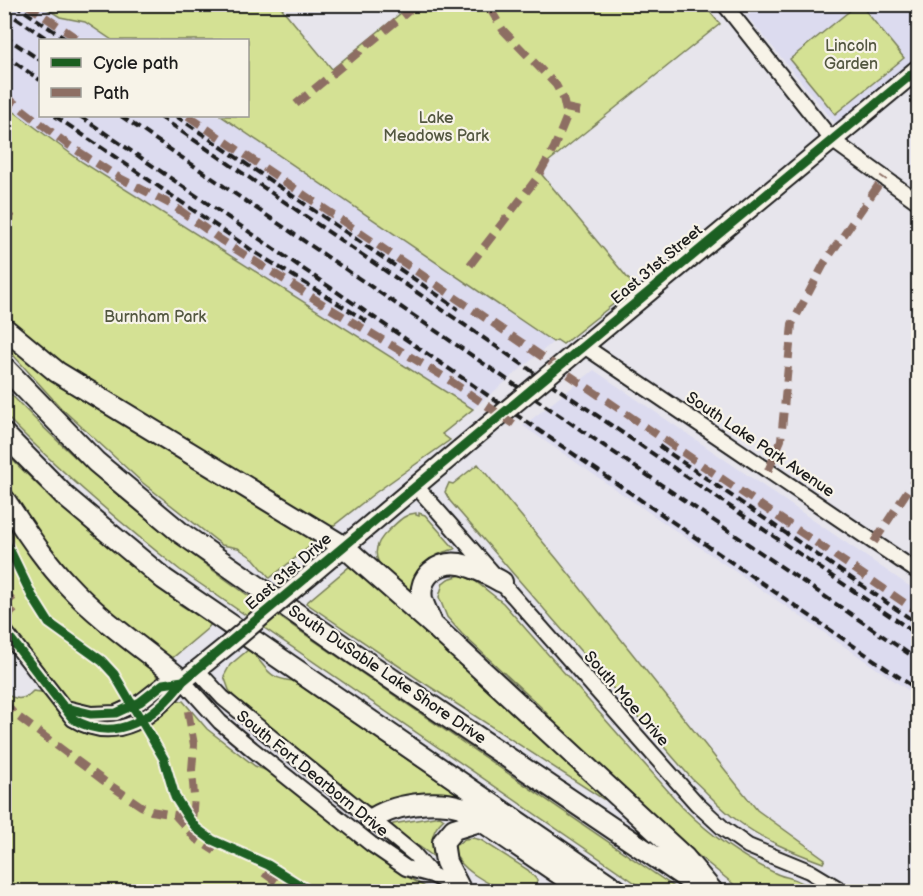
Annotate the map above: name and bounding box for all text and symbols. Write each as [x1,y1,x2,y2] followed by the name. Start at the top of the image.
[824,37,878,74] park label: Lincoln Garden
[39,39,249,117] legend
[93,53,179,74] text: Cycle path
[93,83,129,104] text: Path
[383,109,489,146] park label: Lake Meadows Park
[607,221,707,309] street label: East 31st Street
[104,308,206,327] park label: Burnham Park
[682,388,838,502] street label: South Lake Park Avenue
[242,529,336,614] street label: East 31st Drive
[284,602,490,749] street label: South DuSable Lake Shore Drive
[579,648,673,751] street label: South Moe Drive
[232,707,392,841] street label: South Fort Dearborn Drive

